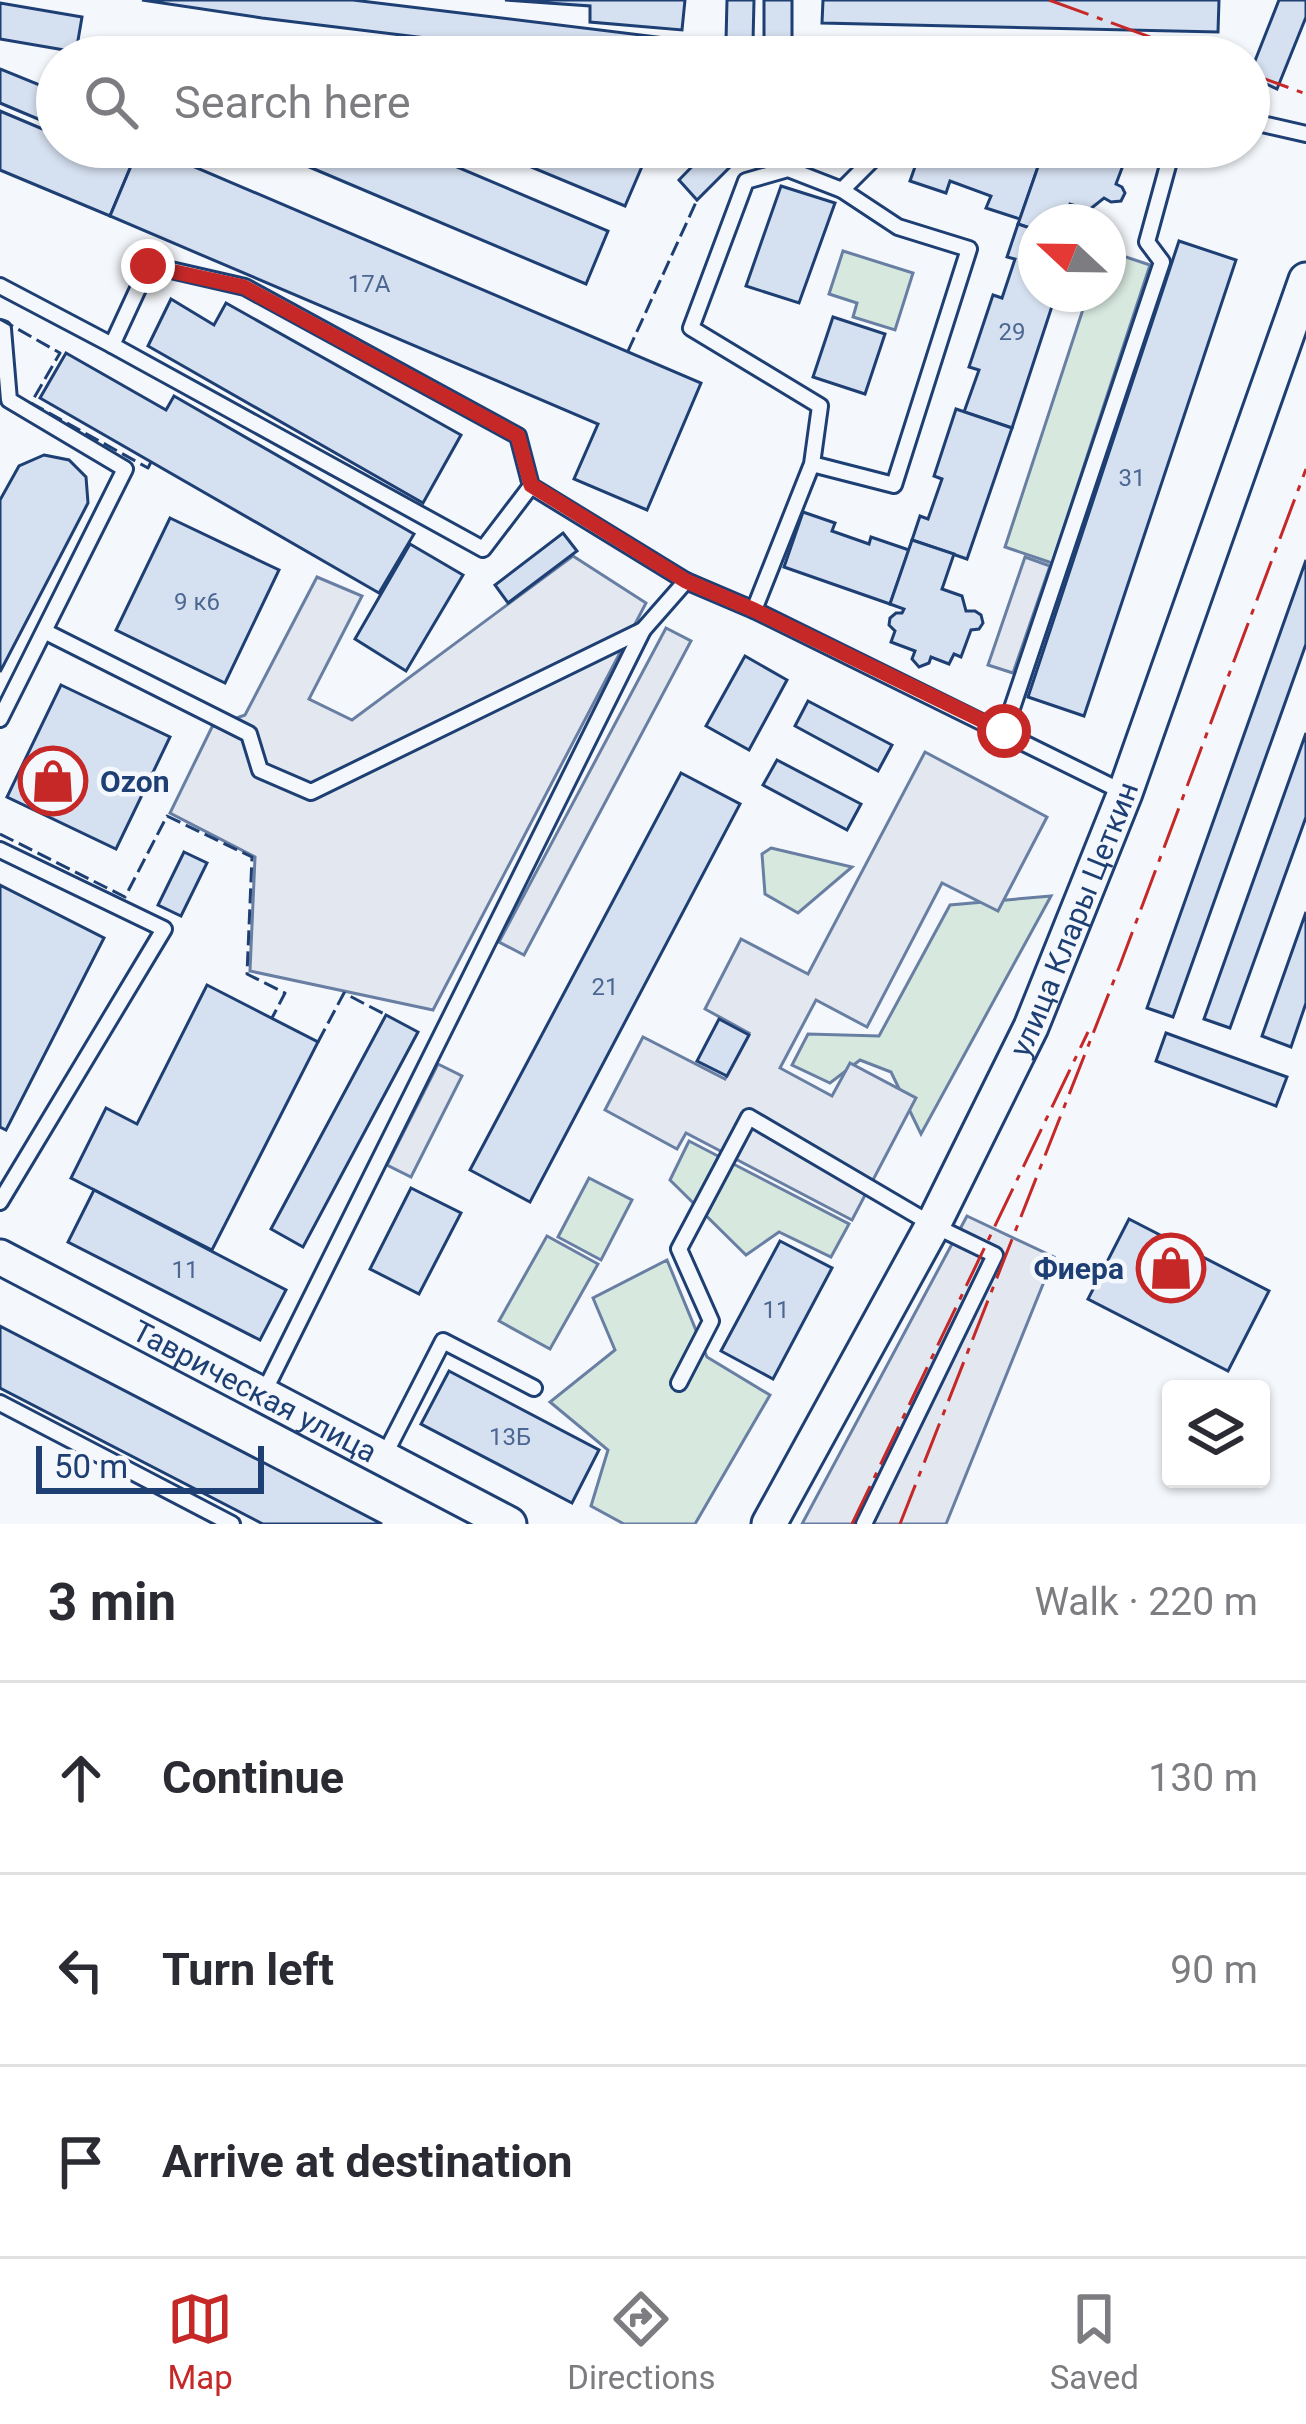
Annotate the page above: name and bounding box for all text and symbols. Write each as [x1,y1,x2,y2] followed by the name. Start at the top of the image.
[36,36,1270,168] search box
[78,69,144,135] icon: search
[174,76,411,129] text: Search here
[1018,204,1126,312] north arrow
[121,239,175,293] route end
[348,270,391,298] house number: 17А
[999,318,1025,346] house number: 29
[1119,464,1145,492] house number: 31
[174,588,220,616] house number: 9 к6
[977,704,1031,758] route start
[18,746,88,816] shop icon: Ozon
[100,764,169,799] place label: Ozon
[1002,777,1145,1062] street label: улица Клары Цеткин
[592,973,618,1001] house number: 21
[1136,1233,1206,1303] shop icon: Фиера
[1033,1251,1124,1286] place label: Фиера
[172,1256,198,1284] house number: 11
[763,1296,789,1324] house number: 11
[127,1312,383,1469] street label: Таврическая улица
[1162,1380,1270,1488] map controls
[1162,1380,1270,1488] button: layers
[489,1423,531,1451] house number: 13Б
[36,1440,264,1493] scale bar
[54,1447,128,1486] text: 50 m
[48,1573,176,1632] text: 3 min
[1034,1579,1258,1625] text: Walk · 220 m
[48,1745,114,1811] icon: ahead
[162,1751,344,1804] text: Continue
[1148,1755,1258,1801] text: 130 m
[48,1937,114,2003] icon: left
[162,1943,334,1996] text: Turn left
[1170,1947,1258,1993] text: 90 m
[48,2129,114,2195] icon: arrive
[162,2135,573,2188] text: Arrive at destination
[167,2286,233,2397] tab: Map
[567,2286,716,2397] tab: Directions
[1050,2286,1139,2397] tab: Saved

